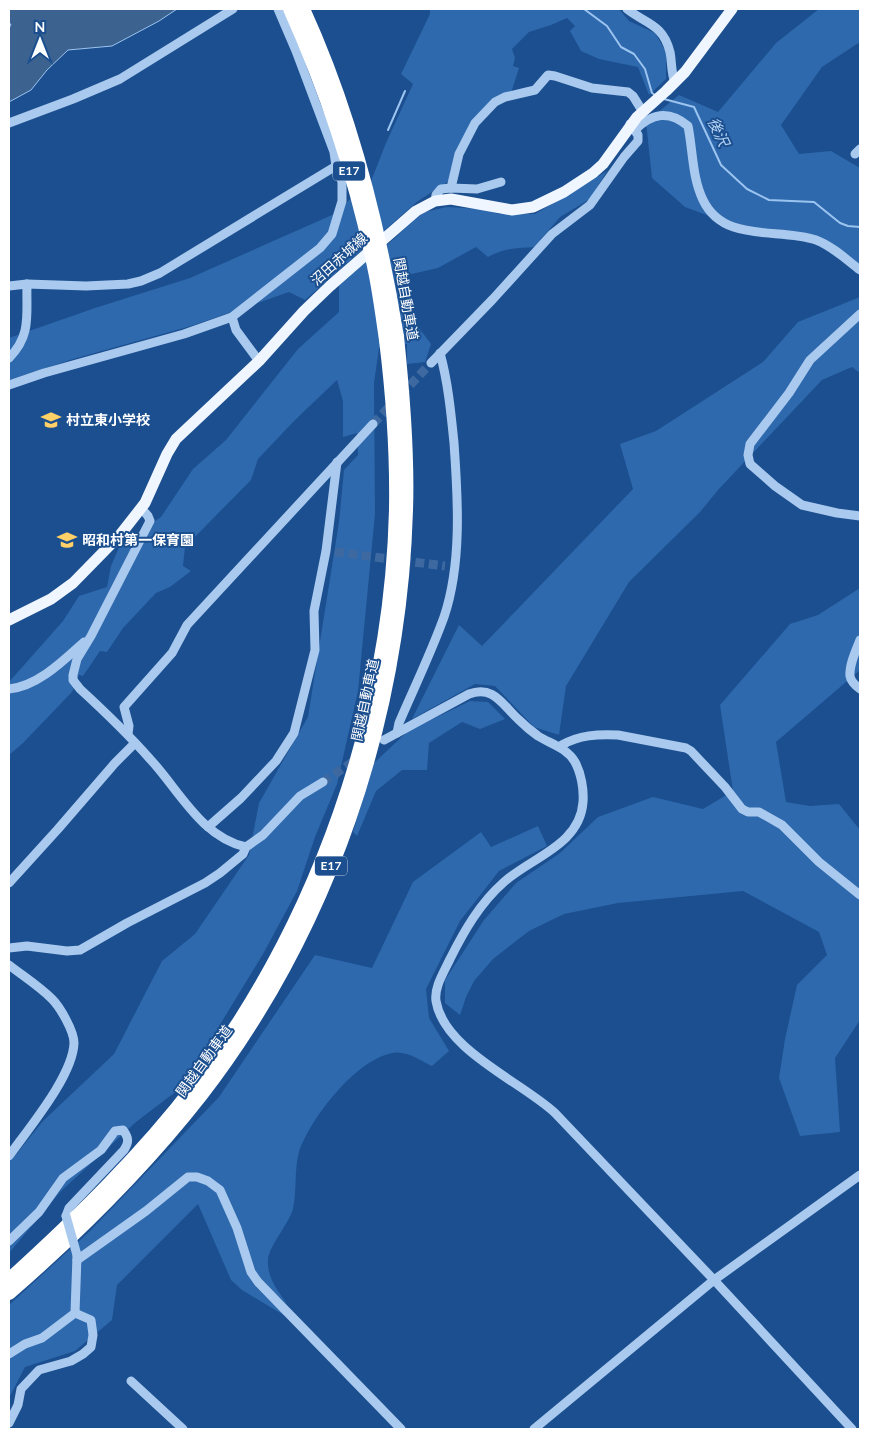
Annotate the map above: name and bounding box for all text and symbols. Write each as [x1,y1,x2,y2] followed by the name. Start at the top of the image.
[15,15,65,65] north arrow
[35,18,45,35] text: N
[704,114,734,151] water label: 後沢
[333,162,365,180] road number: E17
[307,229,370,288] street label: 沼田赤城線
[391,256,422,342] street label: 関越自動車道
[40,409,62,431] school or university icon: 村立東小学校
[66,411,150,428] place label: 村立東小学校
[56,529,78,551] school or university icon: 昭和村第一保育園
[82,531,194,548] place label: 昭和村第一保育園
[347,657,382,743] street label: 関越自動車道
[315,856,347,876] road number: E17
[172,1022,235,1100] street label: 関越自動車道

